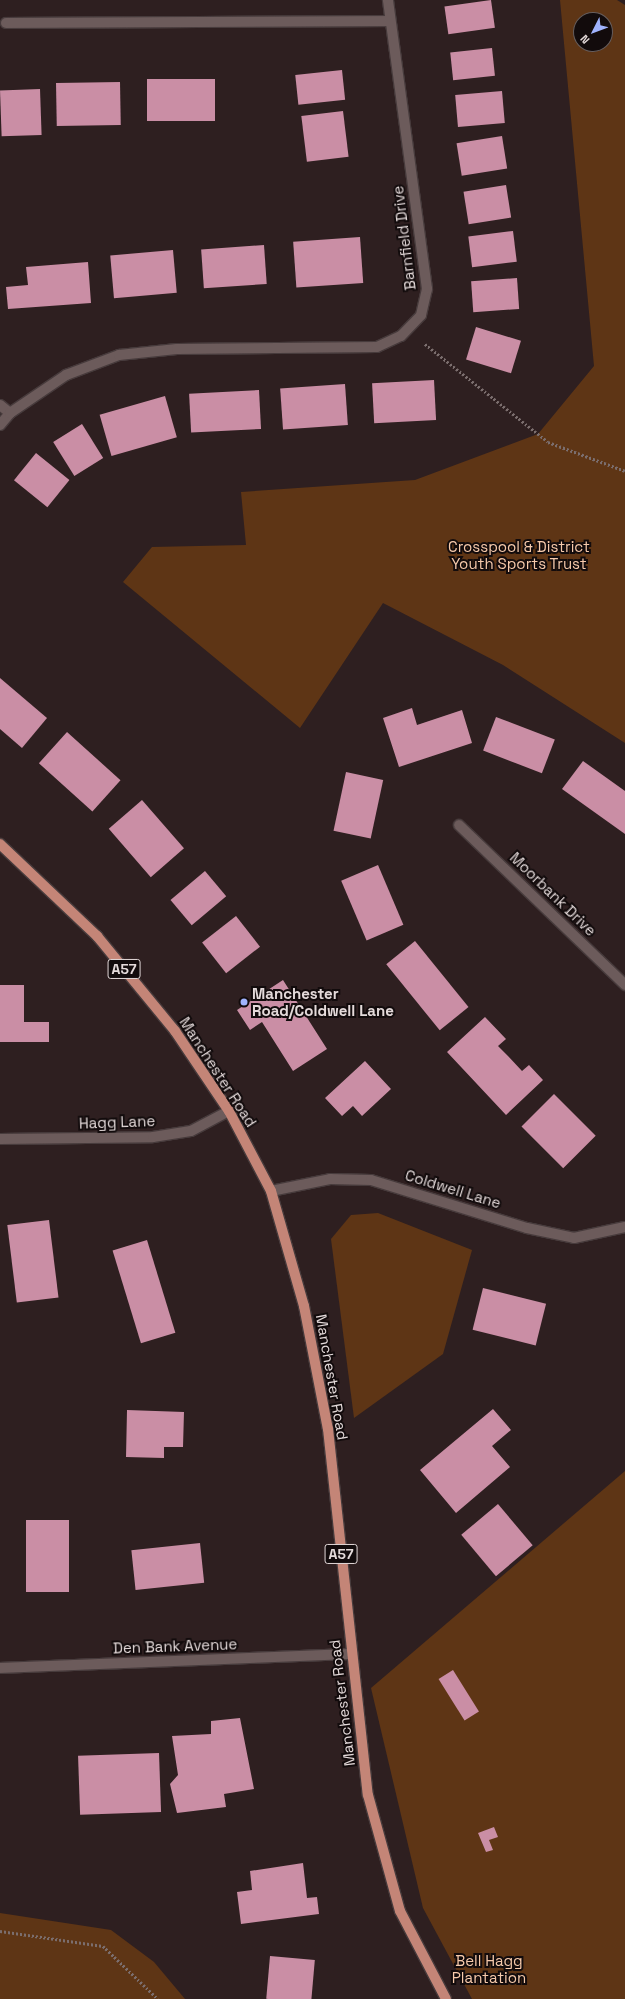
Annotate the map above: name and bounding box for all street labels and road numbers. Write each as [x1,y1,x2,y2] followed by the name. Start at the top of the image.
[389,185,419,291] street label: Barnfield Drive
[506,848,600,940] street label: Moorbank Drive
[107,957,141,981] road number: A57
[176,1014,260,1130] street label: Manchester Road
[79,1112,155,1132] street label: Hagg Lane
[403,1166,503,1212] street label: Coldwell Lane
[312,1313,352,1441] street label: Manchester Road
[324,1542,358,1566] road number: A57
[112,1635,238,1657] street label: Den Bank Avenue
[325,1639,359,1767] street label: Manchester Road

